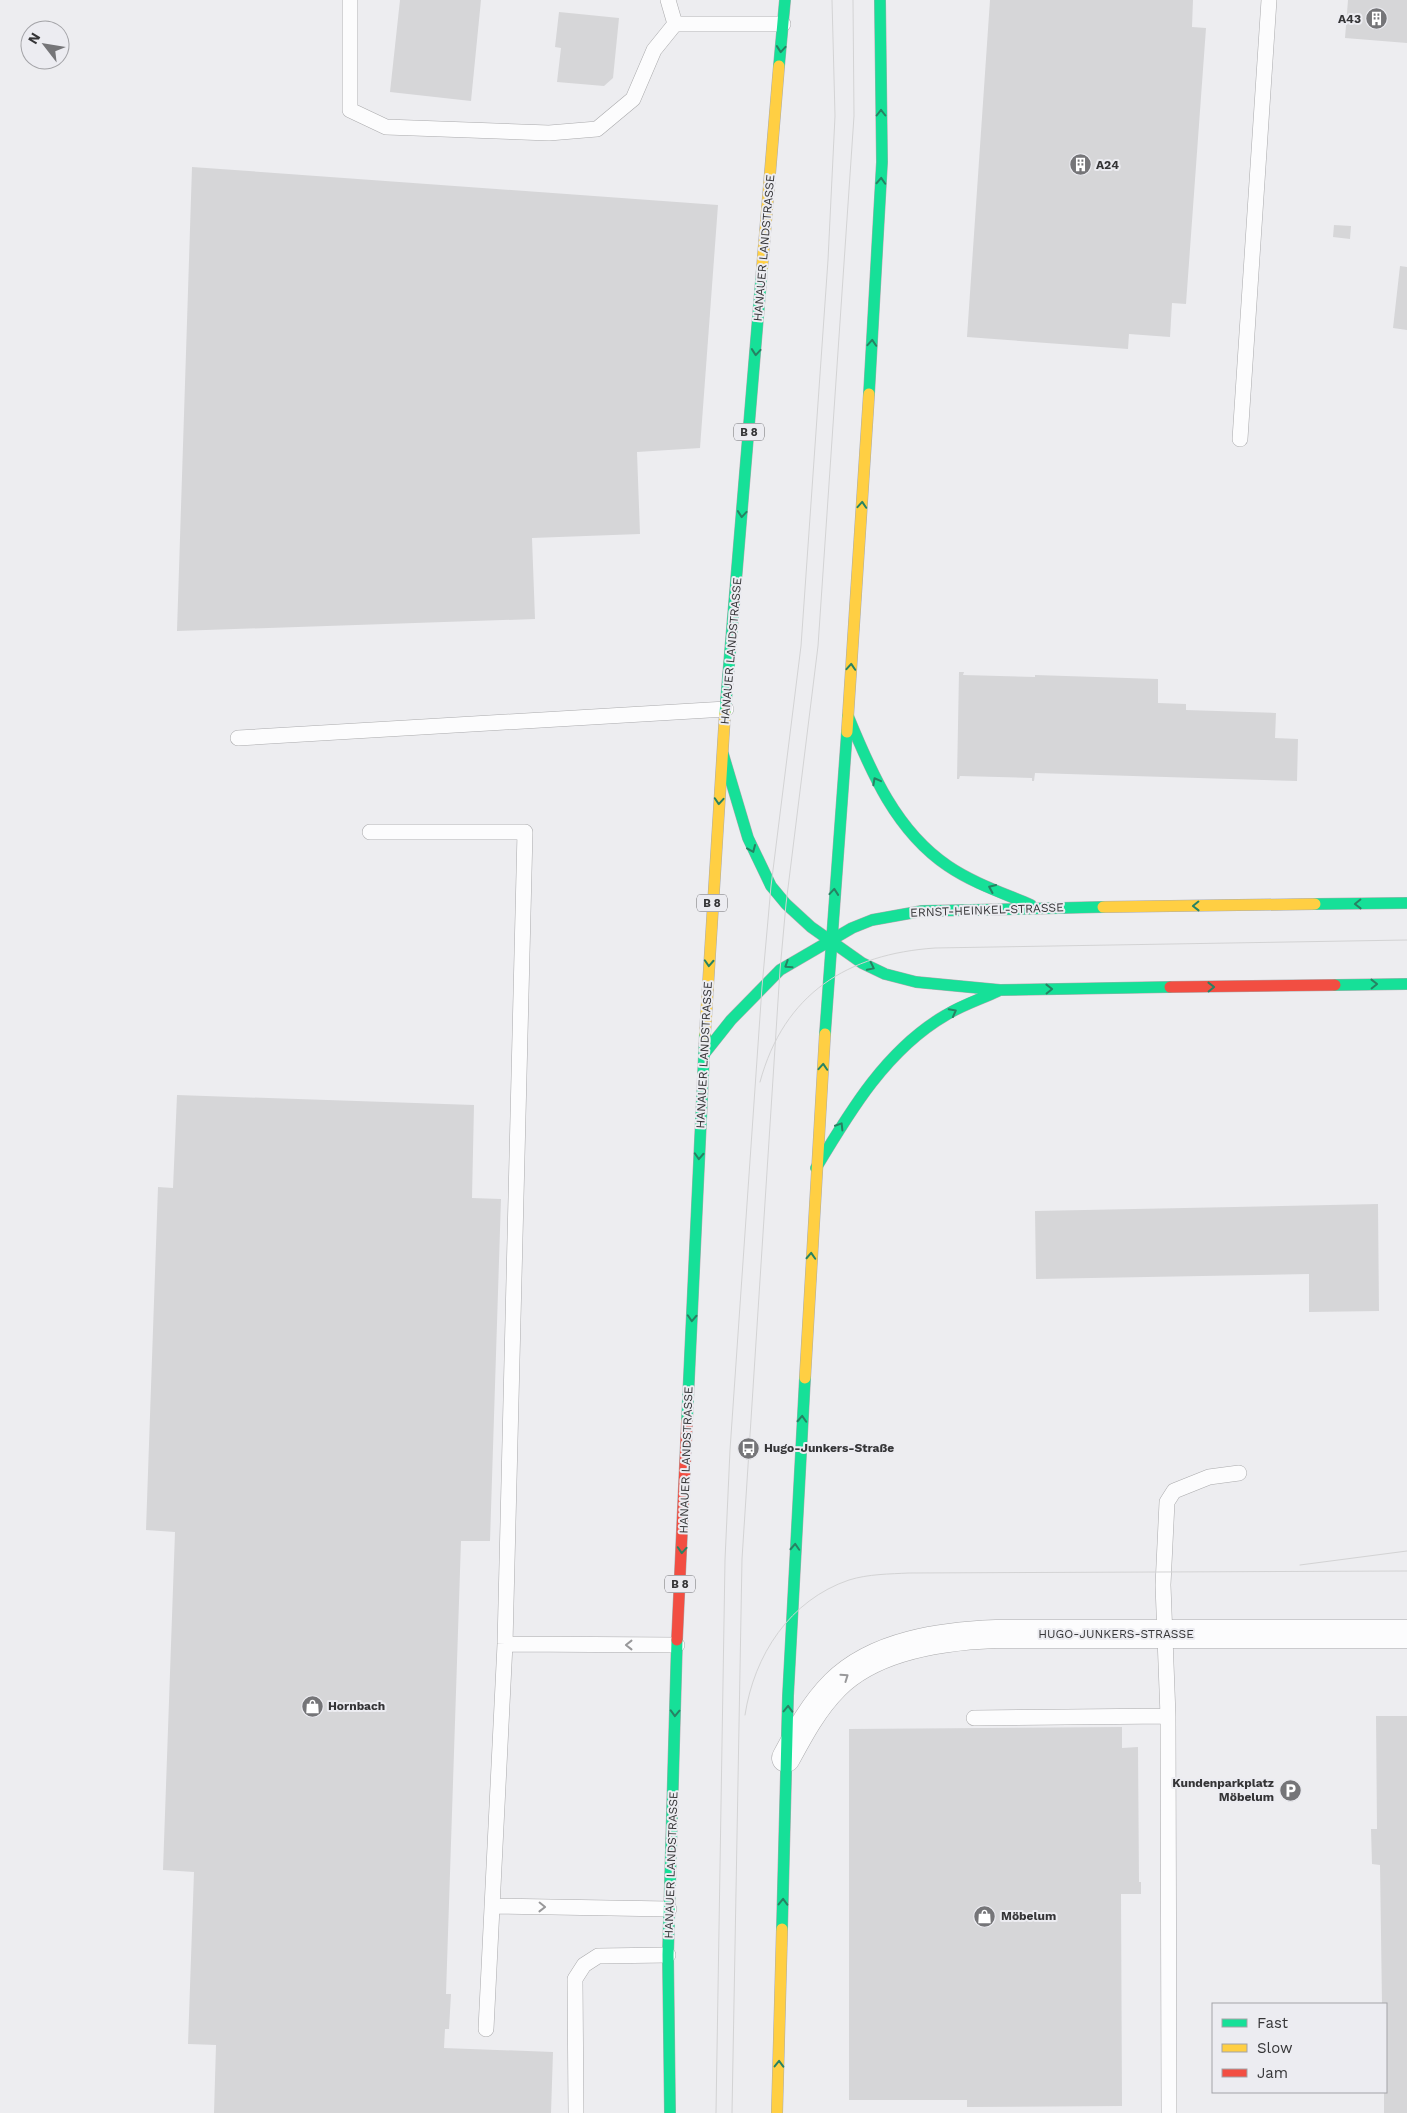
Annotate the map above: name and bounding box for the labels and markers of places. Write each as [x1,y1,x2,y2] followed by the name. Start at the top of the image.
[1365,7,1389,31] building icon: A43
[1338,12,1361,26] place label: A43
[1068,153,1092,177] building icon: A24
[1096,158,1119,172] place label: A24
[736,1436,760,1460] bus stop icon: Hugo-Junkers-Straße
[764,1441,894,1455] place label: Hugo-Junkers-Straße
[300,1694,324,1718] shop icon: Hornbach
[328,1699,385,1713] place label: Hornbach
[1172,1776,1274,1804] place label: Kundenparkplatz Möbelum
[1278,1778,1302,1802] parking icon: Kundenparkplatz Möbelum
[973,1904,997,1928] shop icon: Möbelum
[1001,1909,1056,1923] place label: Möbelum

